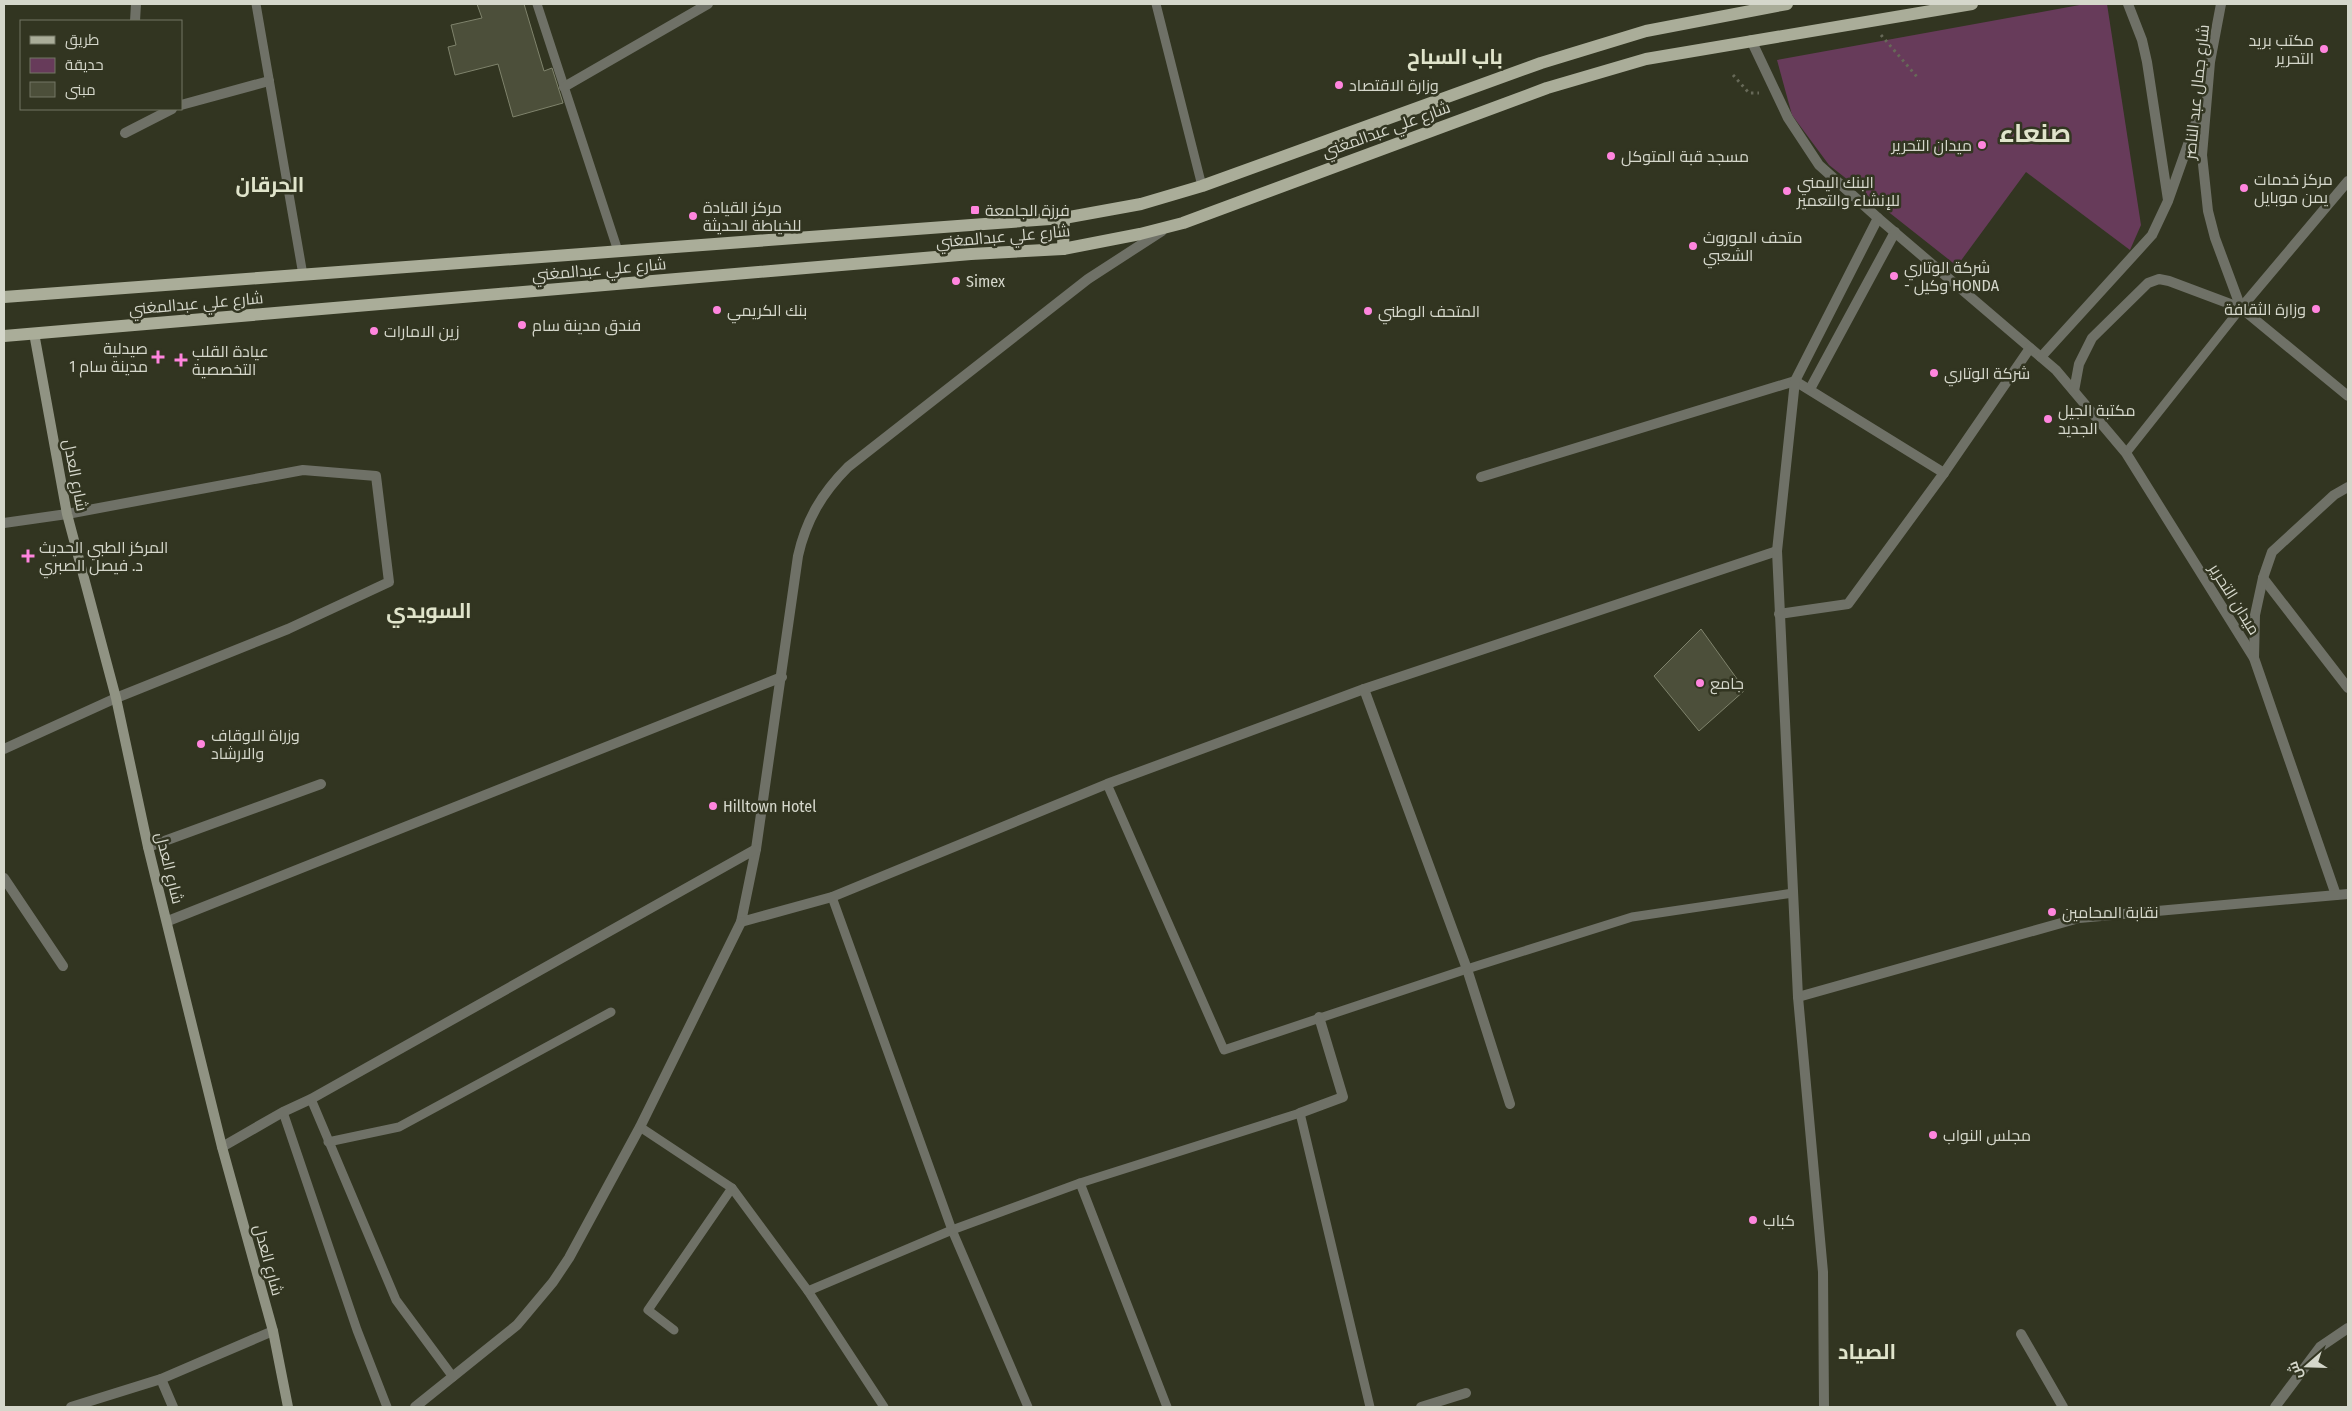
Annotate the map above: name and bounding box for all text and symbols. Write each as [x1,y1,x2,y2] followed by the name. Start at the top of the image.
[20,20,182,110] legend
[2180,24,2215,162] street label: شارع جمال عبد الناصر
[65,31,99,50] text: طريق
[2248,31,2314,68] place label: مكتب بريد التحرير
[2318,43,2330,55] marker: مكتب بريد التحرير
[1407,44,1503,71] district label: باب السباح
[65,56,104,74] text: حديقة
[1349,76,1439,95] place label: وزارة الاقتصاد
[1333,79,1345,91] marker: وزارة الاقتصاد
[65,81,96,100] text: مبنى
[1319,97,1454,165] street label: شارع علي عبدالمغني
[1999,118,2071,149] district label: صنعاء
[1891,136,1972,156] place label: ميدان التحرير
[1976,139,1988,151] marker: ميدان التحرير
[1621,147,1749,167] place label: مسجد قبة المتوكل
[1605,150,1617,162] marker: مسجد قبة المتوكل
[2254,170,2333,208] place label: مركز خدمات يمن موبايل
[236,172,304,198] district label: الحرقان
[1796,173,1900,210] place label: البنك اليمني للإنشاء والتعمير
[2238,182,2250,194] marker: مركز خدمات يمن موبايل
[1781,185,1793,197] marker: البنك اليمني للإنشاء والتعمير
[703,198,801,235] place label: مركز القيادة للخياطة الحديثة
[985,201,1070,220] place label: فرزة الجامعة
[969,204,981,216] marker: فرزة الجامعة
[687,210,699,222] marker: مركز القيادة للخياطة الحديثة
[935,221,1071,256] street label: شارع علي عبدالمغني
[1703,228,1803,269] place label: متحف الموروث الشعبي
[1687,240,1699,252] marker: متحف الموروث الشعبي
[531,254,667,289] street label: شارع علي عبدالمغني
[1904,258,2000,296] place label: شركة الوتاري - وكيل HONDA
[1888,270,1900,282] marker: شركة الوتاري - وكيل HONDA
[966,272,1005,291] place label: Simex
[950,275,962,287] marker: Simex
[128,288,264,323] street label: شارع علي عبدالمغني
[2224,300,2306,319] place label: وزارة الثقافة
[727,301,807,324] place label: بنك الكريمي
[1378,302,1480,325] place label: المتحف الوطني
[2310,303,2322,315] marker: وزارة الثقافة
[711,304,723,316] marker: بنك الكريمي
[1362,305,1374,317] marker: المتحف الوطني
[532,316,641,337] place label: فندق مدينة سام
[516,319,528,331] marker: فندق مدينة سام
[384,322,459,342] place label: زين الامارات
[368,325,380,337] marker: زين الامارات
[69,339,148,378] place label: صيدلية مدينة سام 1
[192,342,269,379] place label: عيادة القلب التخصصية
[152,351,164,363] marker: صيدلية مدينة سام 1
[174,353,188,367] marker: عيادة القلب التخصصية
[1944,364,2030,387] place label: شركة الوتاري
[1928,367,1940,379] marker: شركة الوتاري
[2058,401,2135,438] place label: مكتبة الجيل الجديد
[2042,413,2054,425] marker: مكتبة الجيل الجديد
[57,438,92,513] street label: شارع العدل
[39,538,168,579] place label: المركز الطبي الحديث د. فيصل الصبري
[21,549,35,563] marker: المركز الطبي الحديث د. فيصل الصبري
[2204,559,2264,639] street label: ميدان التحرير
[386,598,472,628] district label: السويدي
[1710,674,1744,695] place label: جامع
[1694,677,1706,689] marker: جامع
[211,726,300,763] place label: وزراة الاوقاف والارشاد
[195,738,207,750] marker: وزراة الاوقاف والارشاد
[723,797,817,816] place label: Hilltown Hotel
[707,800,719,812] marker: Hilltown Hotel
[150,830,188,906] street label: شارع العدل
[2062,903,2159,923] place label: نقابة المحامين
[2046,906,2058,918] marker: نقابة المحامين
[1943,1126,2031,1146] place label: مجلس النواب
[1927,1129,1939,1141] marker: مجلس النواب
[1763,1211,1795,1230] place label: كباب
[1747,1214,1759,1226] marker: كباب
[248,1222,287,1298] street label: شارع العدل
[1838,1339,1896,1365] district label: الصياد
[2282,1341,2332,1391] north arrow
[2284,1359,2306,1382] text: ش

